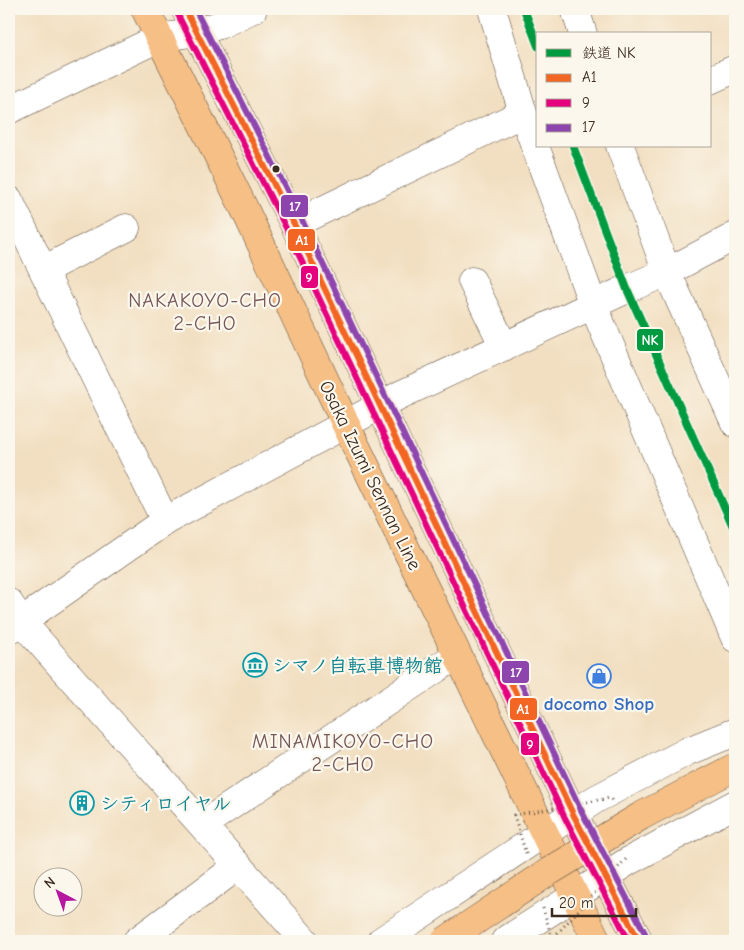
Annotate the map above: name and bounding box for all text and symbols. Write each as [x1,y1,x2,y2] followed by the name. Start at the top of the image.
[536,32,712,148] legend
[582,44,636,62] text: 鉄道 NK
[582,68,597,86] text: A1
[582,94,590,112] text: 9
[582,118,595,136] text: 17
[271,164,281,174] unlabelled marker
[280,194,309,218] line badge: 17
[289,198,302,215] text: 17
[287,228,316,252] line badge: A1
[295,232,309,249] text: A1
[300,265,319,289] line badge: 9
[305,269,313,286] text: 9
[128,289,282,335] district label: NAKAKOYO-CHO 2-CHO
[636,328,664,352] line badge: NK
[641,332,659,349] text: NK
[315,377,426,574] street label: Osaka Izumi Sennan Line
[242,652,268,678] museum icon: シマノ自転車博物館
[272,655,443,677] place label: シマノ自転車博物館
[501,660,530,684] line badge: 17
[586,663,612,689] shop icon: docomo Shop
[510,664,523,681] text: 17
[544,693,654,715] place label: docomo Shop
[509,697,538,721] line badge: A1
[516,701,530,718] text: A1
[252,730,434,776] district label: MINAMIKOYO-CHO 2-CHO
[520,732,540,756] line badge: 9
[526,736,534,753] text: 9
[69,790,95,816] building icon: シティロイヤル
[100,793,231,815] place label: シティロイヤル
[32,868,82,918] north arrow
[41,873,59,892] text: N
[552,885,635,917] scale bar
[559,894,593,912] text: 20 m

